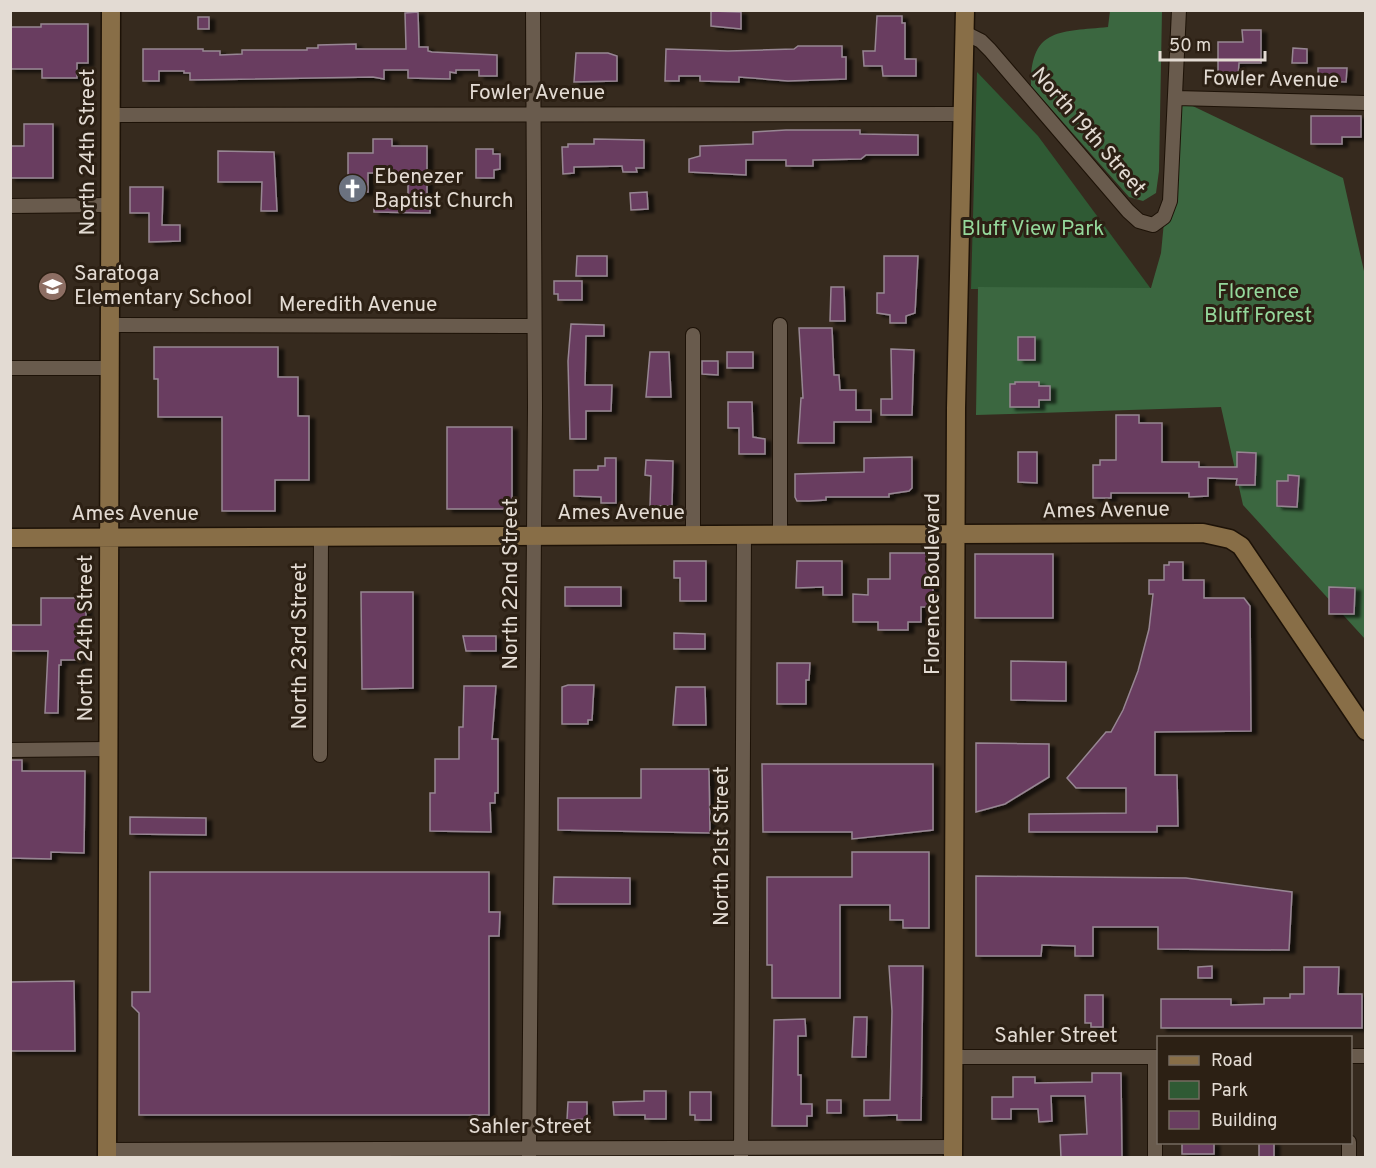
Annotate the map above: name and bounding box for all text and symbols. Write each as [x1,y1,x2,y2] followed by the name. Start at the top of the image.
[1160,24,1265,62] scale bar
[1169,35,1211,58] text: 50 m
[1025,62,1151,202] street label: North 19th Street
[1203,65,1339,95] street label: Fowler Avenue
[75,68,102,236] street label: North 24th Street
[469,80,605,107] street label: Fowler Avenue
[374,164,514,215] place label: Ebenezer Baptist Church
[337,173,369,205] church icon: Ebenezer Baptist Church
[962,216,1104,243] park label: Bluff View Park
[74,261,252,312] place label: Saratoga Elementary School
[37,270,69,302] school or university icon: Saratoga Elementary School
[1204,279,1312,330] park label: Florence Bluff Forest
[279,292,437,319] street label: Meredith Avenue
[920,493,947,675] street label: Florence Boulevard
[1042,496,1170,526] street label: Ames Avenue
[498,498,525,670] street label: North 22nd Street
[557,500,685,527] street label: Ames Avenue
[71,501,199,528] street label: Ames Avenue
[73,554,100,722] street label: North 24th Street
[287,563,314,730] street label: North 23rd Street
[709,766,736,926] street label: North 21st Street
[994,1023,1118,1050] street label: Sahler Street
[1157,1036,1352,1144] legend
[1211,1050,1253,1073] text: Road
[1211,1080,1248,1103] text: Park
[1211,1110,1277,1133] text: Building
[468,1114,592,1141] street label: Sahler Street

